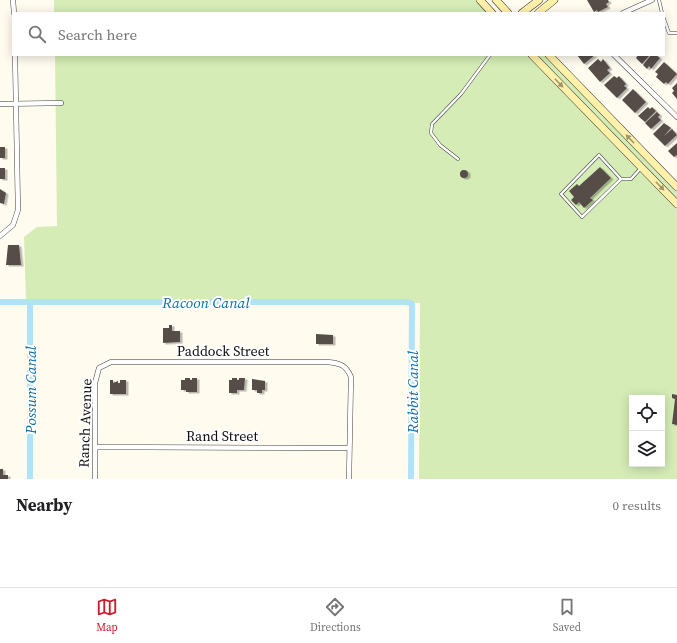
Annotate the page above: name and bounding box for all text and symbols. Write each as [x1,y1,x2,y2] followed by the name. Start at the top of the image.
[12,12,665,56] search box
[26,23,48,45] icon: search
[58,24,137,45] text: Search here
[554,78,564,88] one-way arrow
[625,134,635,144] one-way arrow
[655,181,665,191] one-way arrow
[161,292,250,313] water label: Racoon Canal
[177,341,270,361] street label: Paddock Street
[20,345,41,435] water label: Possum Canal
[402,350,423,434] water label: Rabbit Canal
[73,378,97,468] street label: Ranch Avenue
[629,395,665,467] map controls
[629,395,665,431] button: locate
[186,426,258,446] street label: Rand Street
[629,431,665,467] button: layers
[16,493,72,517] text: Nearby
[613,497,661,514] text: 0 results
[96,596,118,635] tab: Map
[310,596,361,635] tab: Directions
[553,596,581,635] tab: Saved

